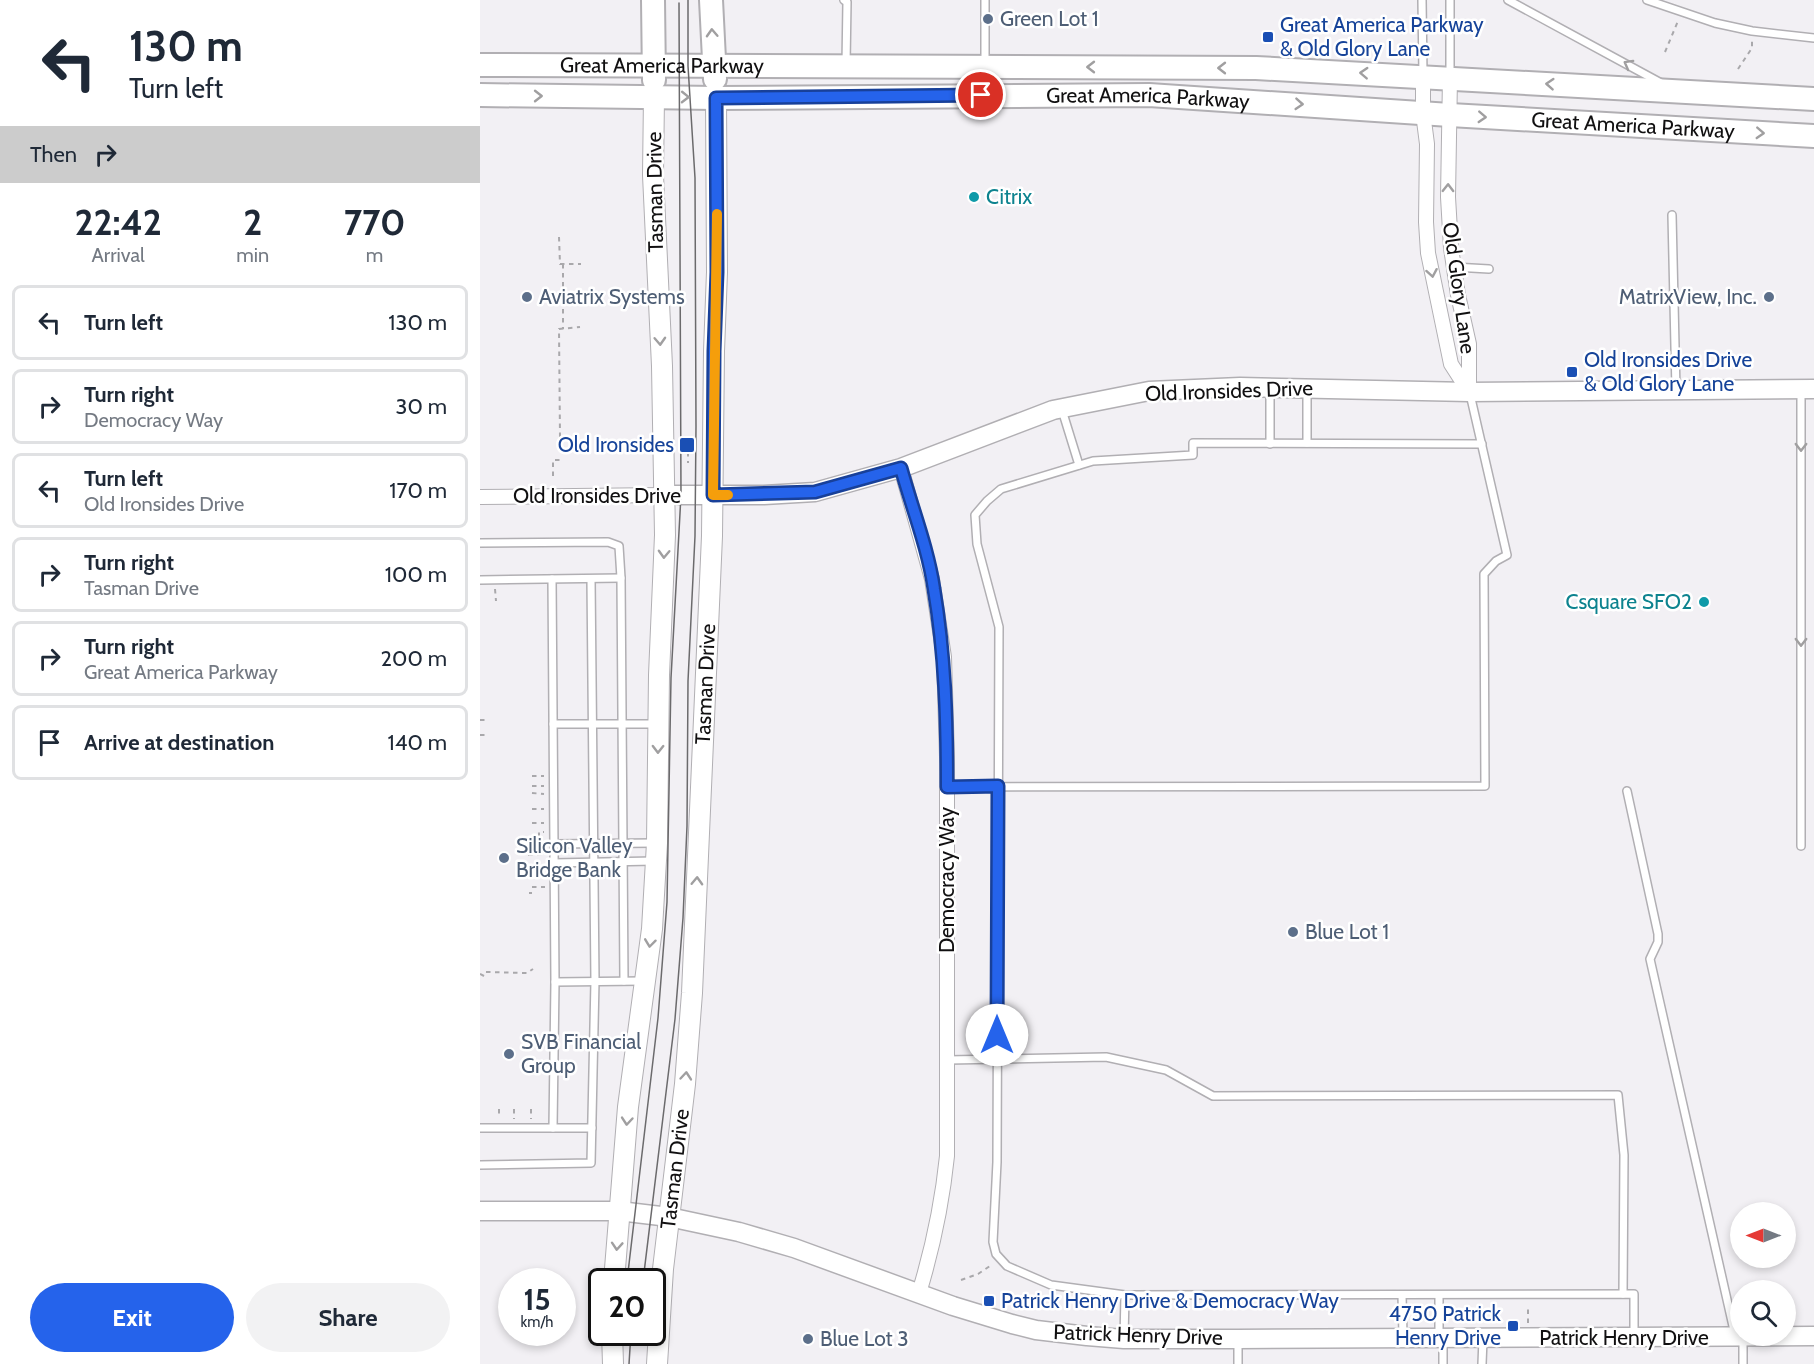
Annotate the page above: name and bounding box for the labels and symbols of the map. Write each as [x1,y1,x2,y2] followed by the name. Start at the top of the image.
[1000,6,1099,31] place label: Green Lot 1
[981,12,995,26] marker: Green Lot 1
[1280,12,1484,61] place label: Great America Parkway & Old Glory Lane
[706,28,719,37] one-way arrow
[1261,30,1275,44] marker: Great America Parkway & Old Glory Lane
[560,52,764,78] street label: Great America Parkway
[1624,60,1634,72] one-way arrow
[1086,61,1095,73] one-way arrow
[1217,62,1226,74] one-way arrow
[1360,67,1369,80] one-way arrow
[955,69,1006,120] pin
[1545,78,1554,91] one-way arrow
[1046,82,1251,114] street label: Great America Parkway
[534,90,543,102] one-way arrow
[680,91,689,103] one-way arrow
[1294,97,1303,110] one-way arrow
[1531,107,1736,143] street label: Great America Parkway
[1477,110,1486,123] one-way arrow
[1756,126,1765,139] one-way arrow
[641,131,668,253] street label: Tasman Drive
[1442,183,1454,192] one-way arrow
[986,184,1032,209] place label: Citrix
[967,190,981,204] marker: Citrix
[1438,220,1481,356] street label: Old Glory Lane
[1425,267,1438,277] one-way arrow
[539,284,685,309] place label: Aviatrix Systems
[1619,284,1757,309] place label: MatrixView, Inc.
[520,290,534,304] marker: Aviatrix Systems
[1762,290,1776,304] marker: MatrixView, Inc.
[654,337,667,346] one-way arrow
[1584,347,1752,396] place label: Old Ironsides Drive & Old Glory Lane
[1565,365,1579,379] marker: Old Ironsides Drive & Old Glory Lane
[1145,375,1314,406] street label: Old Ironsides Drive
[558,432,674,457] place label: Old Ironsides
[678,436,696,454] marker: Old Ironsides
[1795,443,1807,452] one-way arrow
[513,483,681,508] street label: Old Ironsides Drive
[658,549,671,558] one-way arrow
[1565,589,1692,614] place label: Csquare SFO2
[1697,595,1711,609] marker: Csquare SFO2
[690,623,720,745] street label: Tasman Drive
[1795,638,1807,647] one-way arrow
[652,744,664,753] one-way arrow
[934,807,959,953] street label: Democracy Way
[516,833,633,882] place label: Silicon Valley Bridge Bank
[497,851,511,865] marker: Silicon Valley Bridge Bank
[690,877,703,886] one-way arrow
[1305,919,1389,944] place label: Blue Lot 1
[1286,925,1300,939] marker: Blue Lot 1
[645,939,657,948] one-way arrow
[965,1003,1029,1067] position arrow
[521,1029,641,1078] place label: SVB Financial Group
[502,1047,516,1061] marker: SVB Financial Group
[679,1071,692,1080] one-way arrow
[655,1107,694,1230] street label: Tasman Drive
[621,1117,634,1126] one-way arrow
[1730,1202,1796,1268] north arrow
[610,1241,623,1250] one-way arrow
[588,1268,666,1346] speed limit sign: 20
[1001,1288,1339,1313] place label: Patrick Henry Drive & Democracy Way
[982,1294,996,1308] marker: Patrick Henry Drive & Democracy Way
[1389,1301,1502,1350] place label: 4750 Patrick Henry Drive
[1053,1319,1223,1350] street label: Patrick Henry Drive
[1506,1319,1520,1333] marker: 4750 Patrick Henry Drive
[1539,1325,1709,1350] street label: Patrick Henry Drive
[820,1326,909,1351] place label: Blue Lot 3
[801,1332,815,1346] marker: Blue Lot 3

